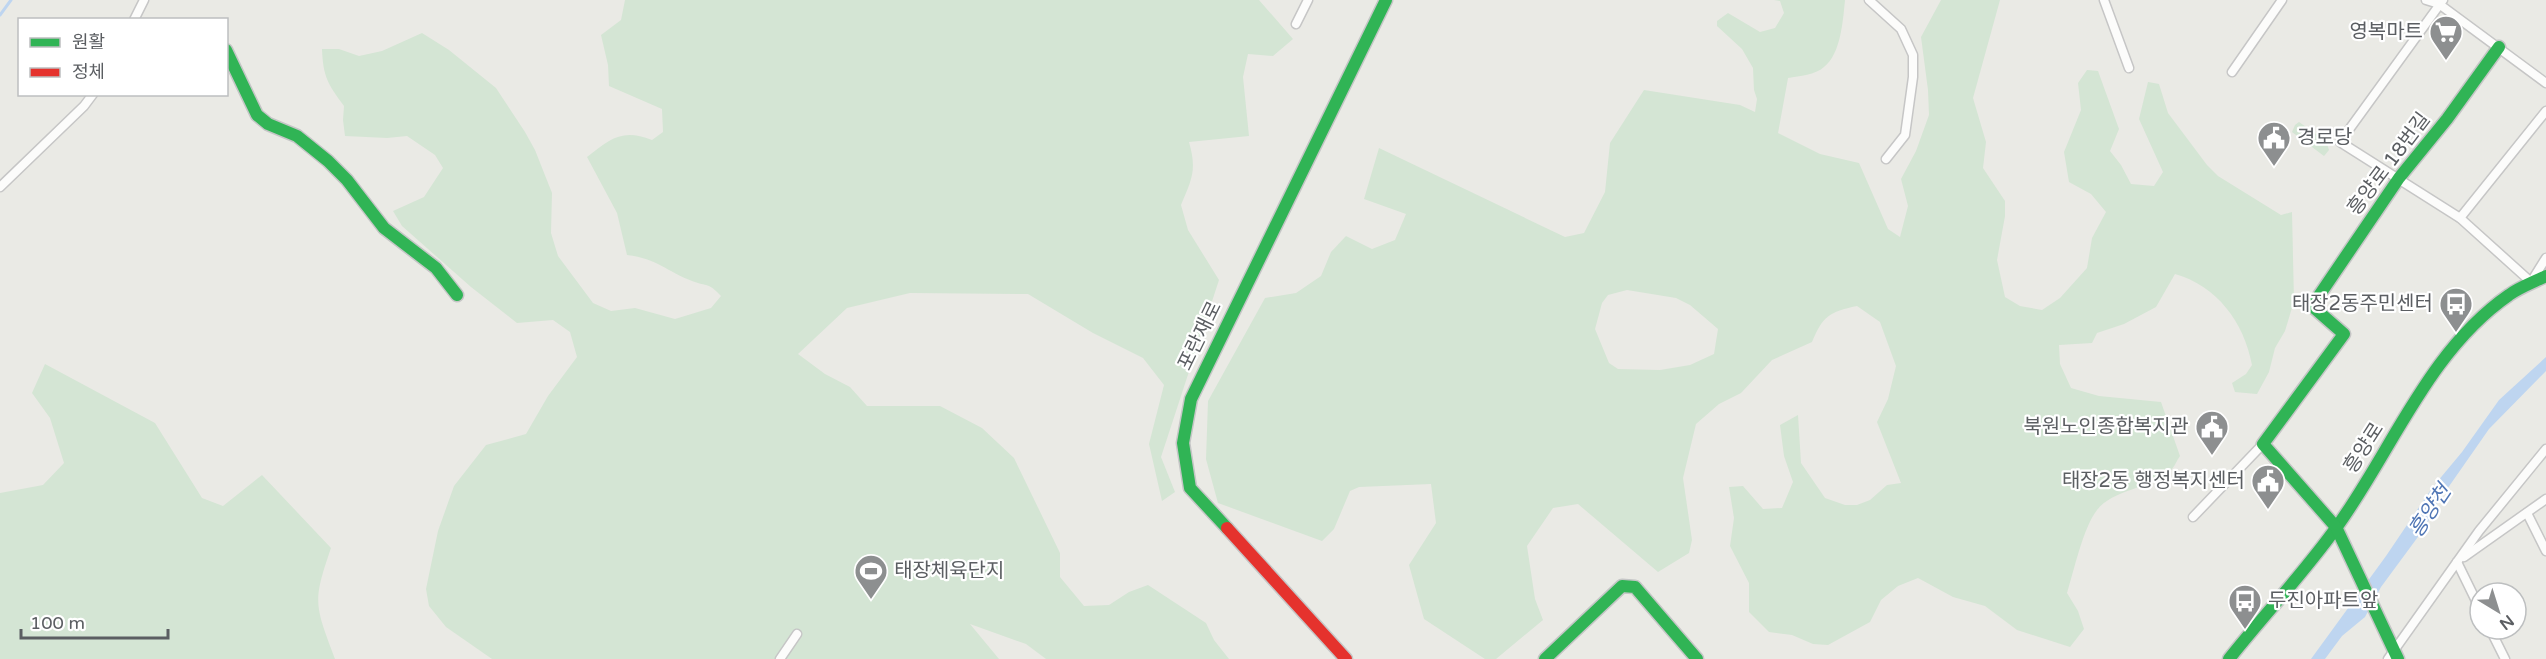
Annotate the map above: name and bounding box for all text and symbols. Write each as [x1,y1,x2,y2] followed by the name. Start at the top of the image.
[2428,14,2464,61] supermarket icon: 영복마트
[18,18,228,96] legend
[2349,20,2423,44] place label: 영복마트
[72,31,105,53] text: 원활
[72,61,105,83] text: 정체
[2343,108,2435,220] street label: 흥양로 18번길
[2256,120,2292,167] public building icon: 경로당
[2297,126,2352,150] place label: 경로당
[2438,286,2474,333] bus stop icon: 태장2동주민센터
[2292,292,2433,316] place label: 태장2동주민센터
[1173,298,1227,374] street label: 포란재로
[2194,409,2230,456] public building icon: 북원노인종합복지관
[2023,415,2189,439] place label: 북원노인종합복지관
[2339,418,2389,478] street label: 흥양로
[2250,463,2286,510] public building icon: 태장2동 행정복지센터
[2062,469,2245,493] place label: 태장2동 행정복지센터
[2403,478,2458,542] water label: 흥양천
[853,553,889,600] sports icon: 태장체육단지
[894,559,1004,583] place label: 태장체육단지
[2468,581,2528,641] north arrow
[2227,583,2263,630] bus stop icon: 두진아파트앞
[2268,589,2378,613] place label: 두진아파트앞
[21,602,168,640] scale bar
[2495,610,2518,634] text: N
[30,612,85,634] text: 100 m

